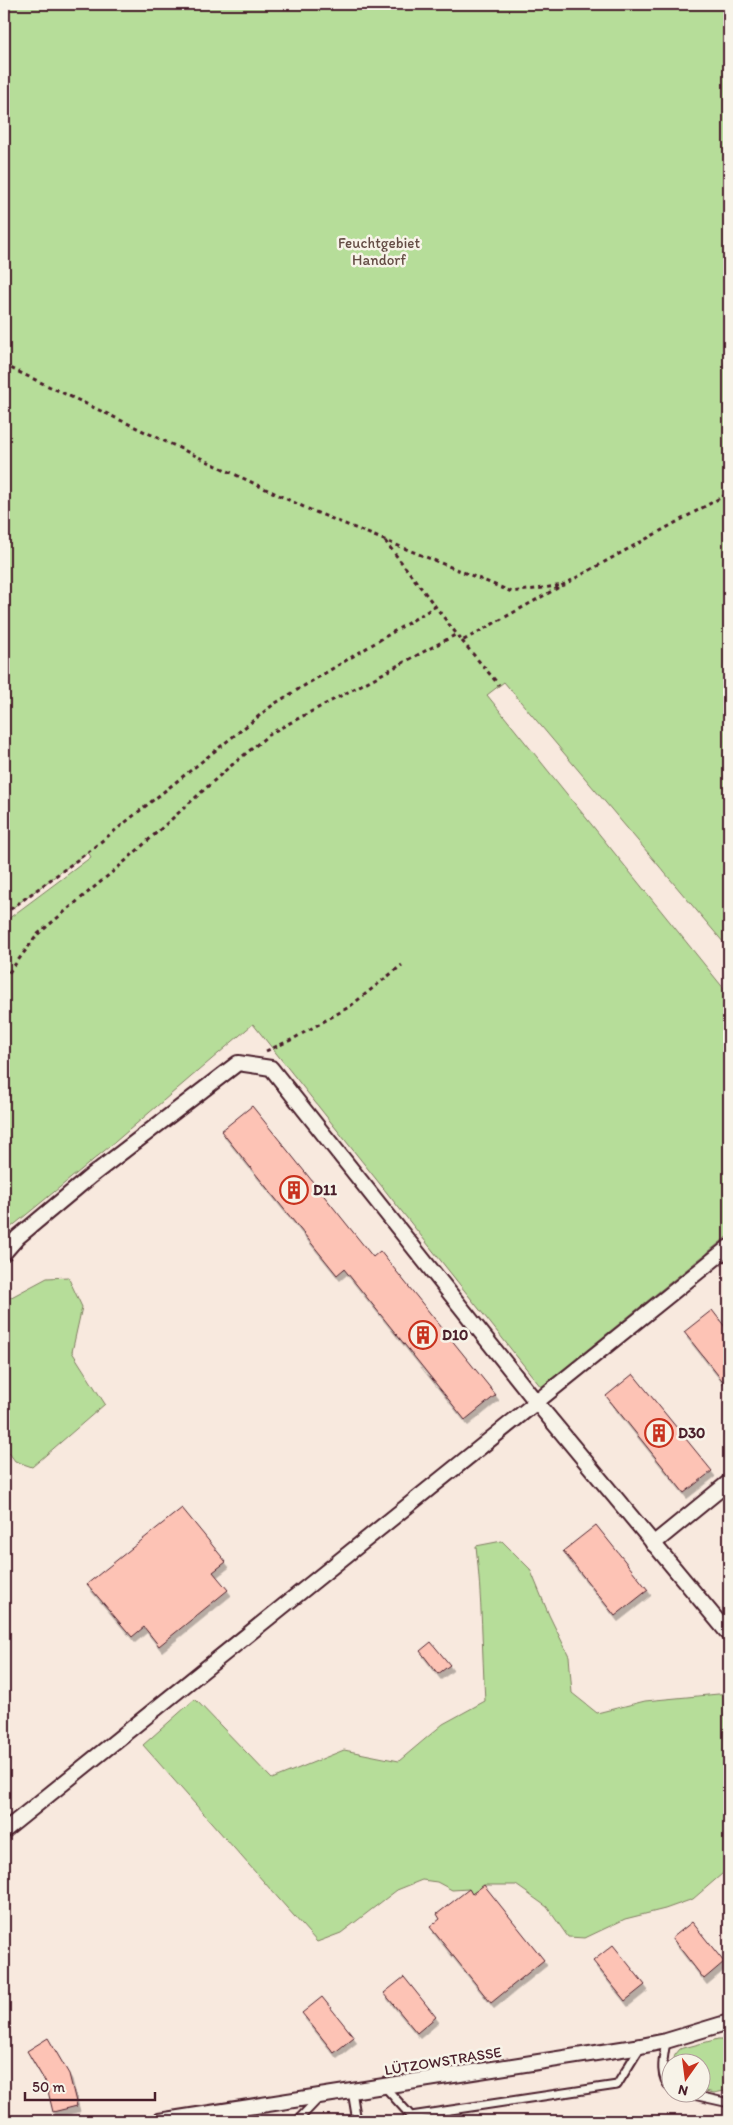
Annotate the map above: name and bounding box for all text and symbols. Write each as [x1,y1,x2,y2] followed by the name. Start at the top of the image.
[338,234,420,269] park label: Feuchtgebiet Handorf
[279,1175,309,1205] building icon: D11
[313,1181,337,1199] place label: D11
[408,1320,438,1350] building icon: D10
[442,1326,468,1344] place label: D10
[644,1418,674,1448] building icon: D30
[678,1424,705,1442] place label: D30
[383,2043,503,2079] street label: LÜTZOWSTRASSE
[660,2052,710,2102] north arrow
[25,2070,155,2102] scale bar
[32,2078,65,2096] text: 50 m
[676,2081,690,2100] text: N

